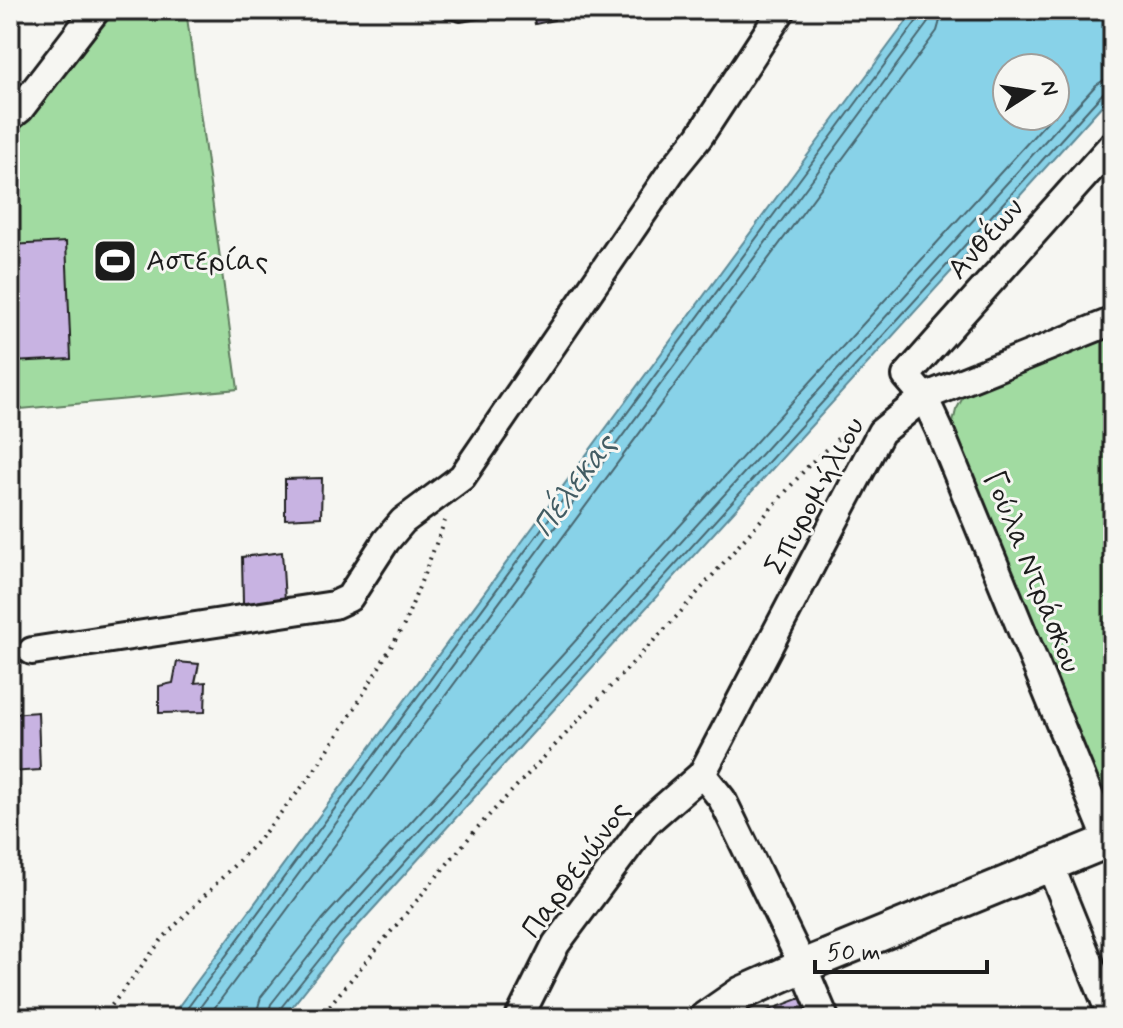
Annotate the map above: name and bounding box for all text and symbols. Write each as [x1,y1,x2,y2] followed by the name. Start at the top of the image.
[991,52,1071,132] north arrow
[1033,78,1064,98] text: N
[939,190,1033,288] street label: Ανθέων
[91,237,139,285] sports icon: Αστερίας
[146,242,268,281] place label: Αστερίας
[756,410,874,582] street label: Σπυρομήλιου
[523,424,628,546] water label: Πέλεκας
[974,465,1090,679] street label: Γούλα Ντράσκου
[513,793,639,947] street label: Παρθενώνος
[815,924,987,974] scale bar
[827,938,881,969] text: 50 m

